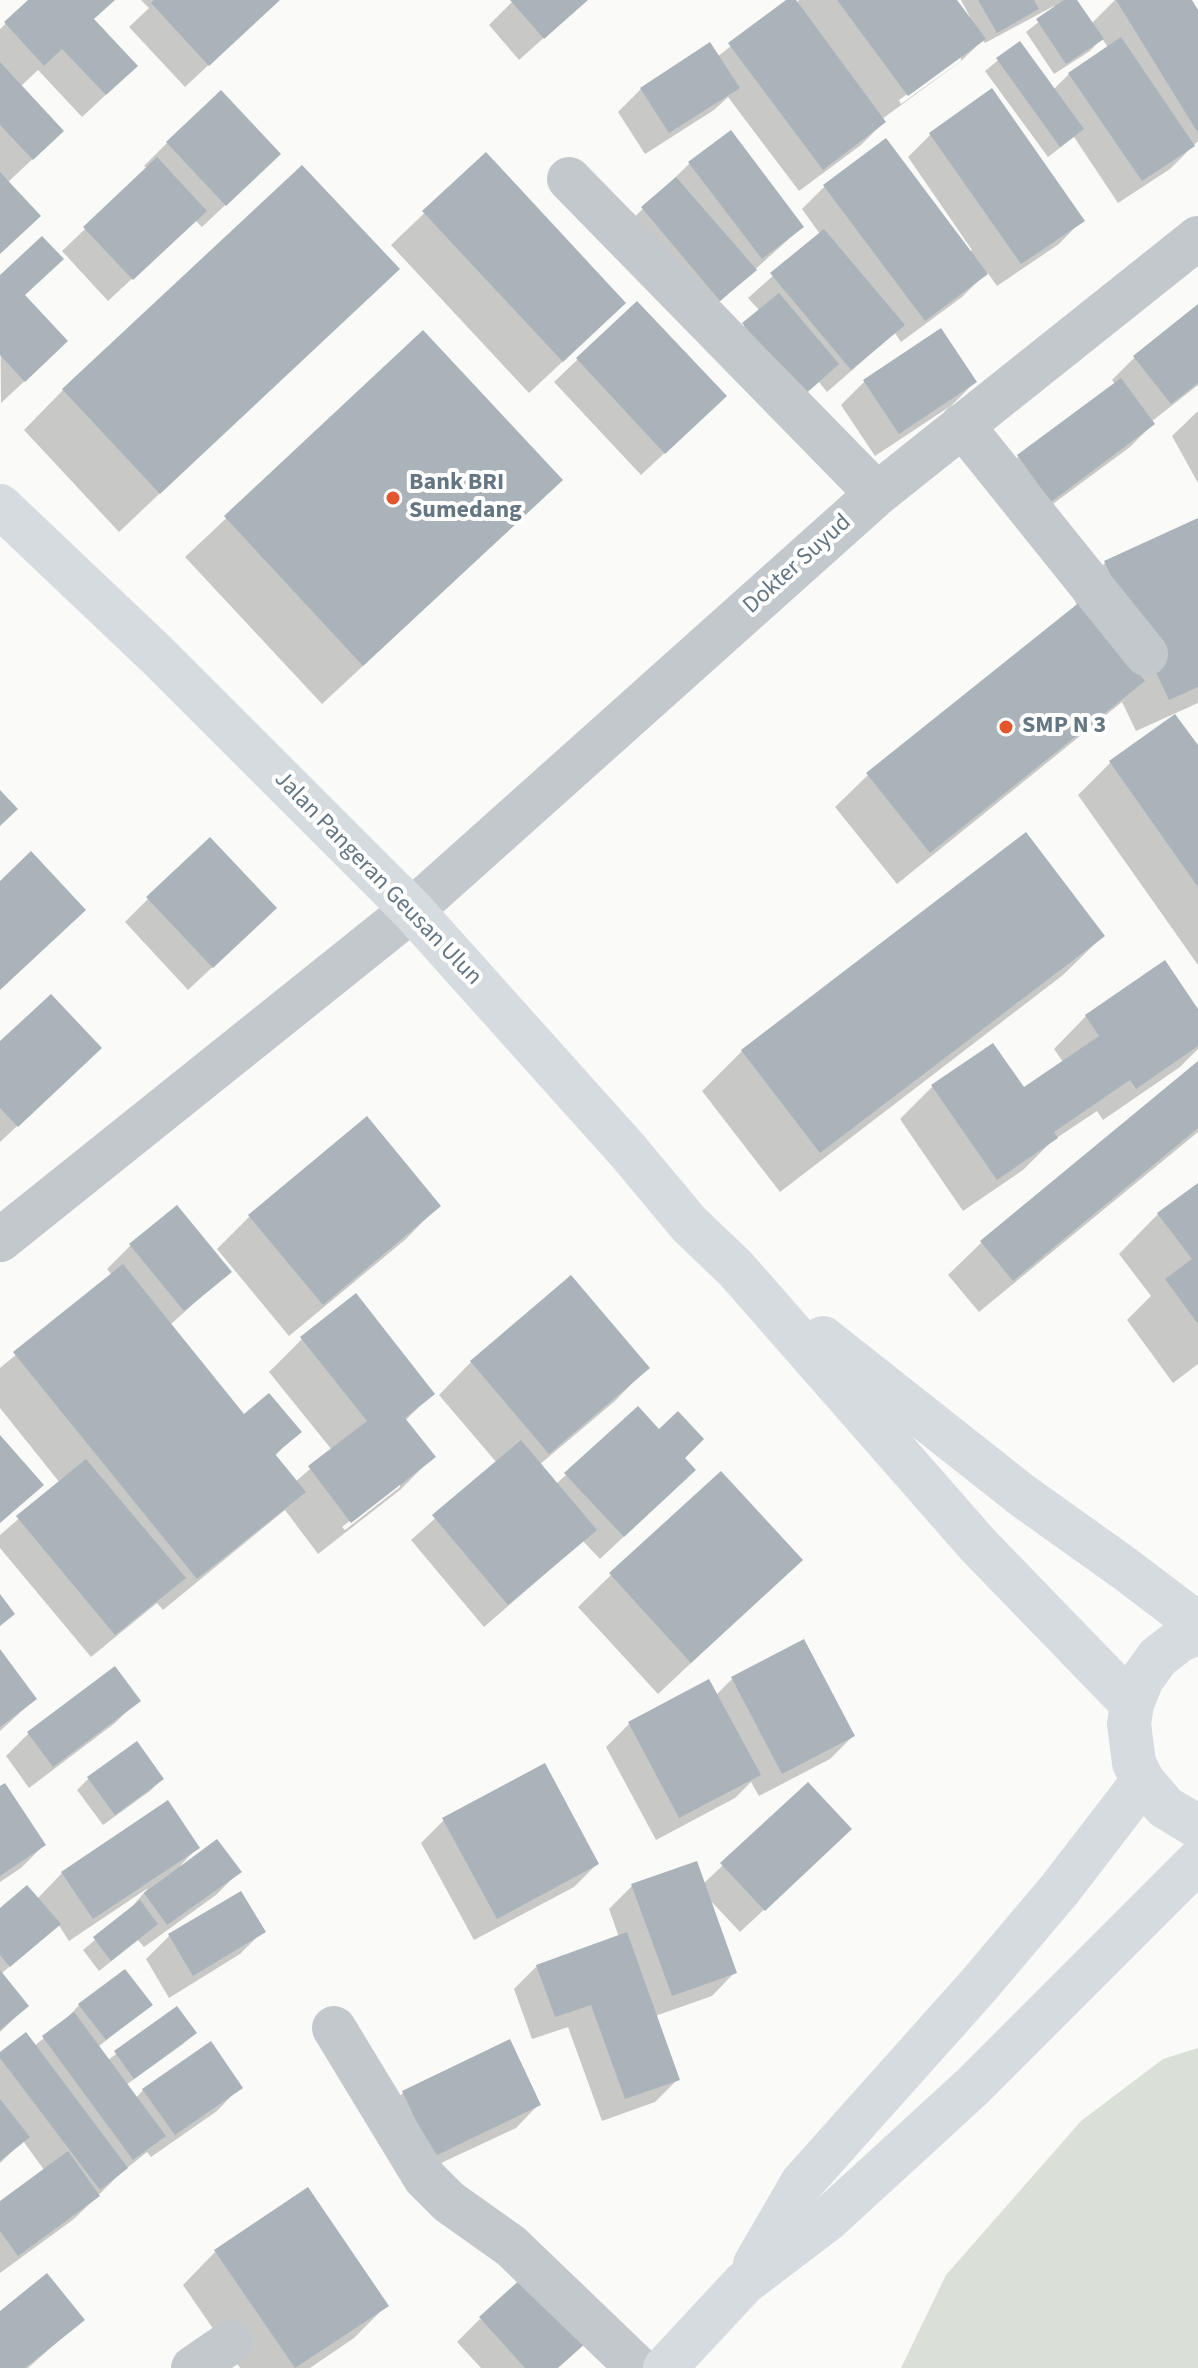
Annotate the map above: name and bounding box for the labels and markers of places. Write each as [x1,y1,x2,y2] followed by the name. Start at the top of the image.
[409,470,522,526] place label: Bank BRI Sumedang
[384,489,402,507] marker: Bank BRI Sumedang
[1022,713,1106,741] place label: SMP N 3
[997,718,1015,736] marker: SMP N 3

